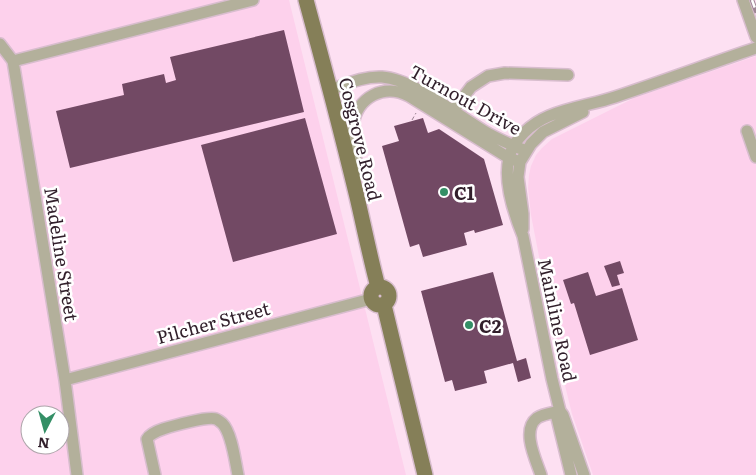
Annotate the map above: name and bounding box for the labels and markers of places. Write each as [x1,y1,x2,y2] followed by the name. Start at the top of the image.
[454,179,475,206] place label: C1
[438,186,450,198] marker: C1
[479,312,502,339] place label: C2
[463,319,475,331] marker: C2

